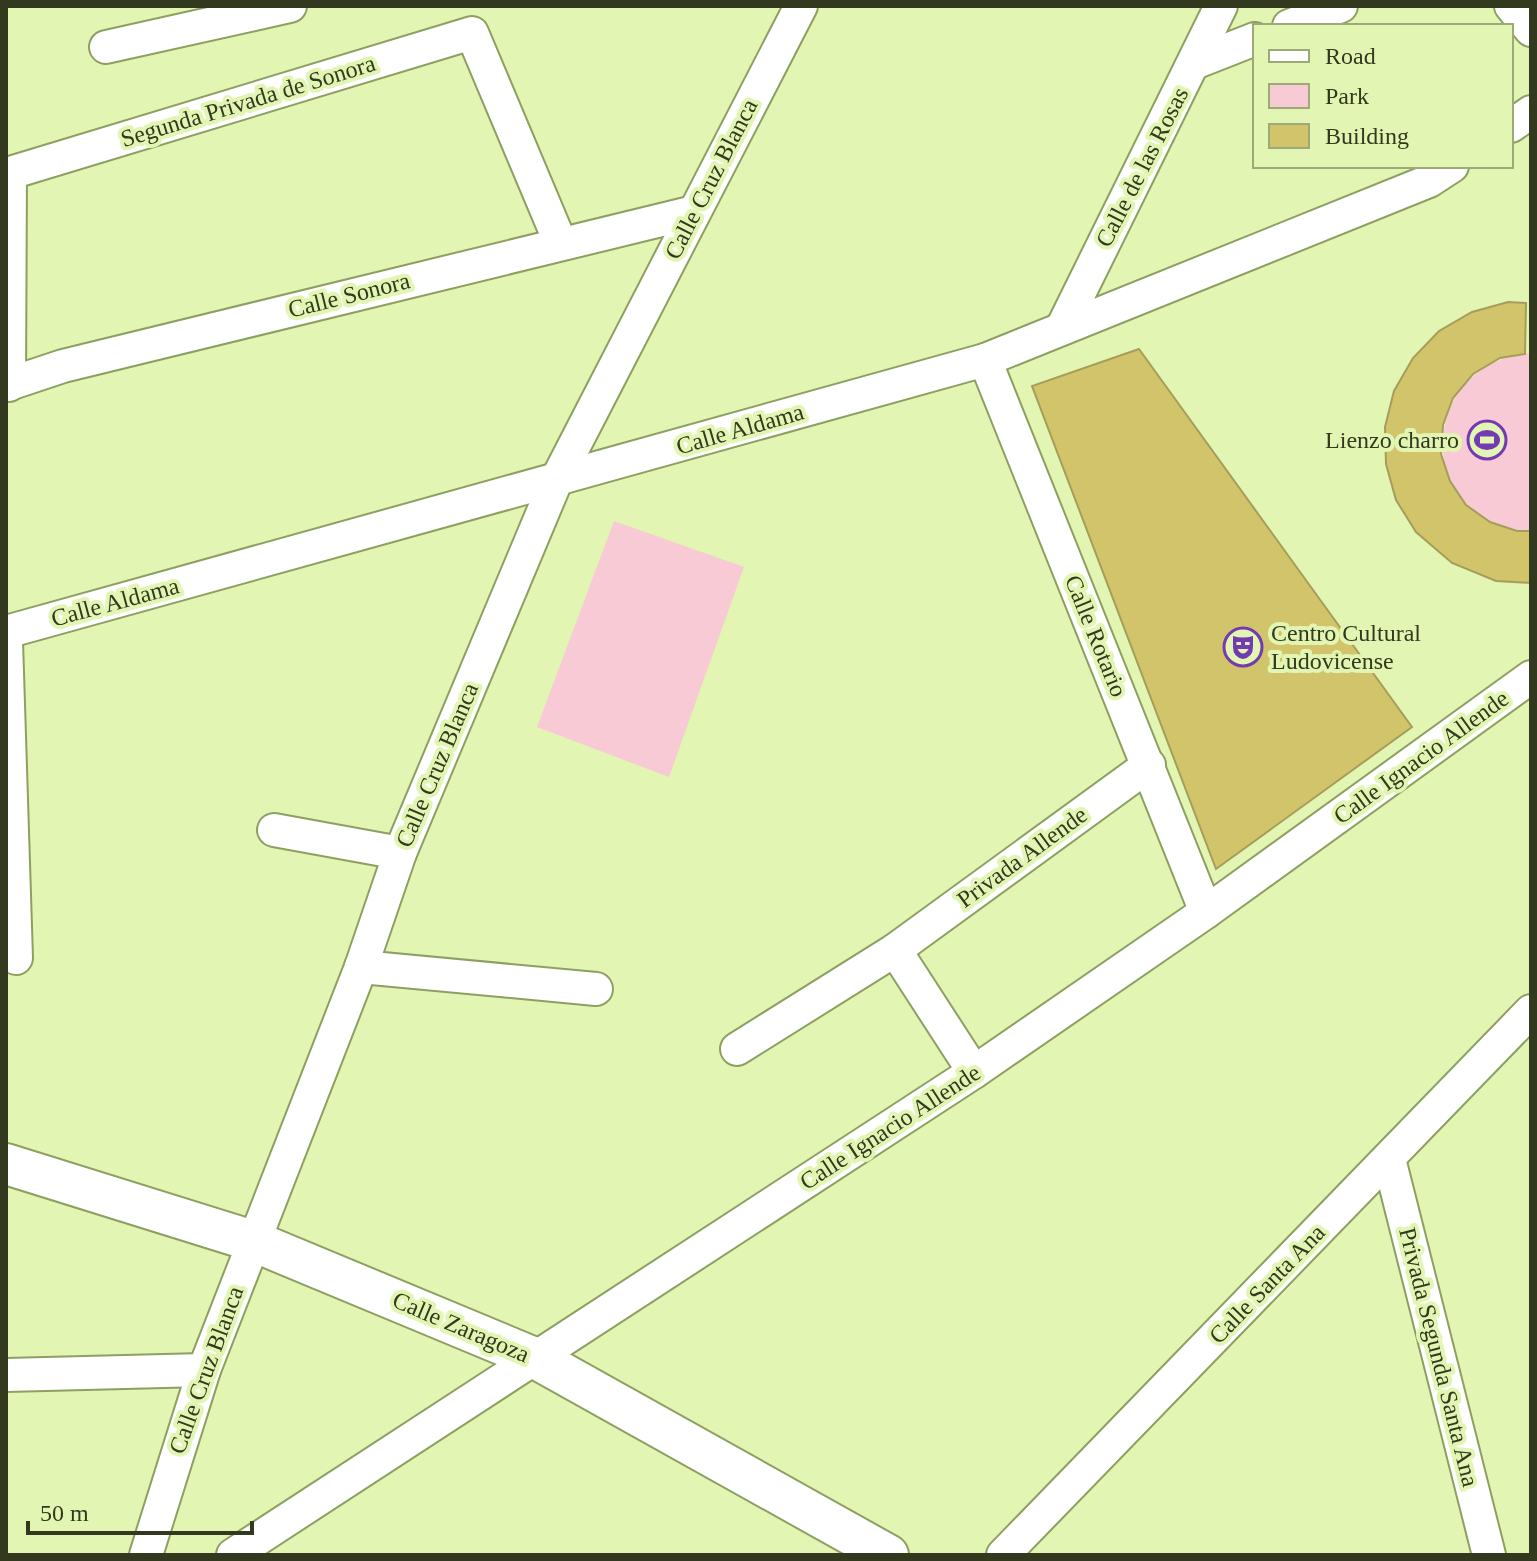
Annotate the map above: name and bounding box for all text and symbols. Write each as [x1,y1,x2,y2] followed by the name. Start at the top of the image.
[1253,24,1513,168] legend
[1325,43,1376,69] text: Road
[118,50,379,152] street label: Segunda Privada de Sonora
[1091,83,1193,251] street label: Calle de las Rosas
[1325,83,1369,109] text: Park
[659,94,763,263] street label: Calle Cruz Blanca
[1325,123,1409,149] text: Building
[285,267,413,323] street label: Calle Sonora
[673,398,807,460] street label: Calle Aldama
[1466,419,1508,461] sports icon: Lienzo charro
[1325,427,1459,453] place label: Lienzo charro
[1060,571,1132,701] street label: Calle Rotario
[48,572,182,632] street label: Calle Aldama
[1271,620,1421,674] place label: Centro Cultural Ludovicense
[1222,626,1264,668] theatre icon: Centro Cultural Ludovicense
[391,679,483,851] street label: Calle Cruz Blanca
[1329,685,1513,829] street label: Calle Ignacio Allende
[952,801,1092,913] street label: Privada Allende
[795,1059,985,1195] street label: Calle Ignacio Allende
[1204,1219,1330,1349] street label: Calle Santa Ana
[1394,1225,1484,1490] street label: Privada Segunda Santa Ana
[164,1283,248,1457] street label: Calle Cruz Blanca
[389,1287,534,1368] street label: Calle Zaragoza
[28,1485,252,1535] scale bar
[40,1500,89,1526] text: 50 m

